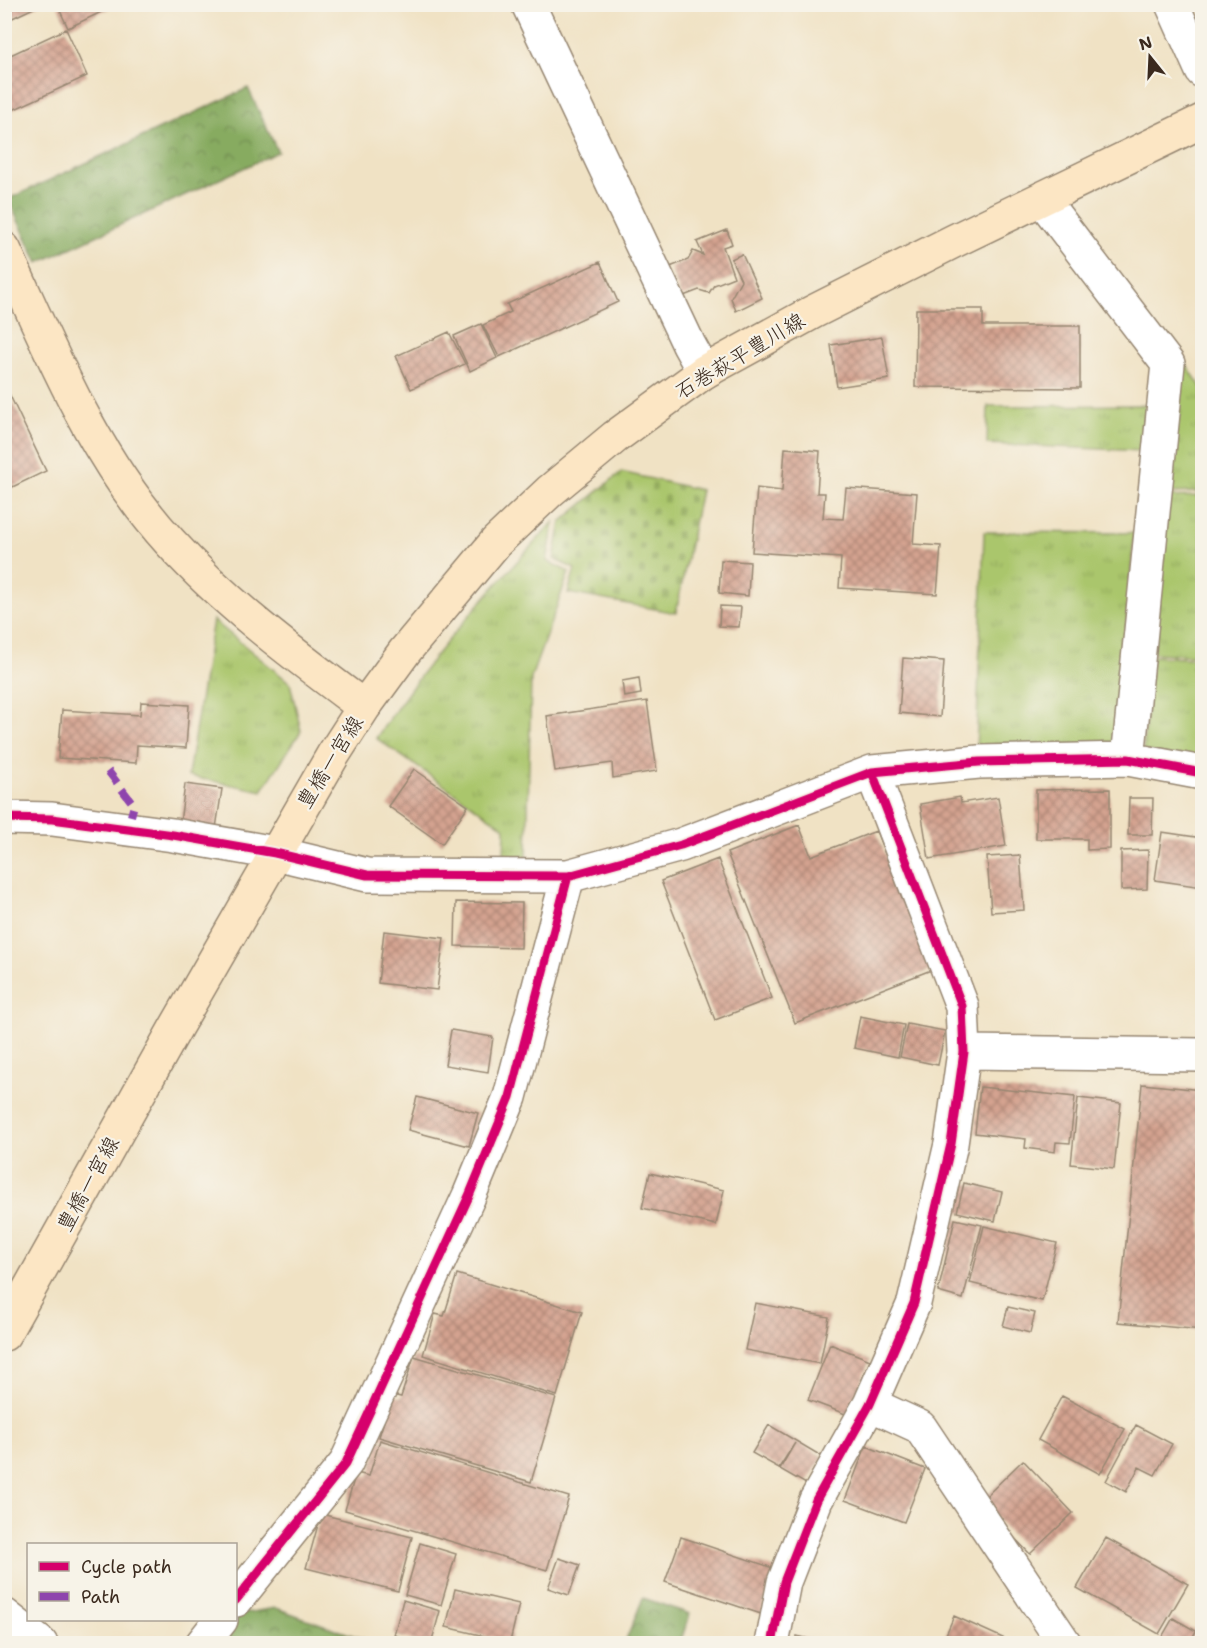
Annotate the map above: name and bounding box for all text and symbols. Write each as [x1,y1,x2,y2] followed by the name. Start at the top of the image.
[1120,27,1180,87] north arrow
[1136,31,1155,55] text: N
[670,306,810,406] street label: 石巻萩平豊川線
[290,710,370,814] street label: 豊橋一宮線
[50,1131,126,1237] street label: 豊橋一宮線
[27,1543,237,1621] legend
[81,1555,172,1579] text: Cycle path
[81,1585,120,1609] text: Path

